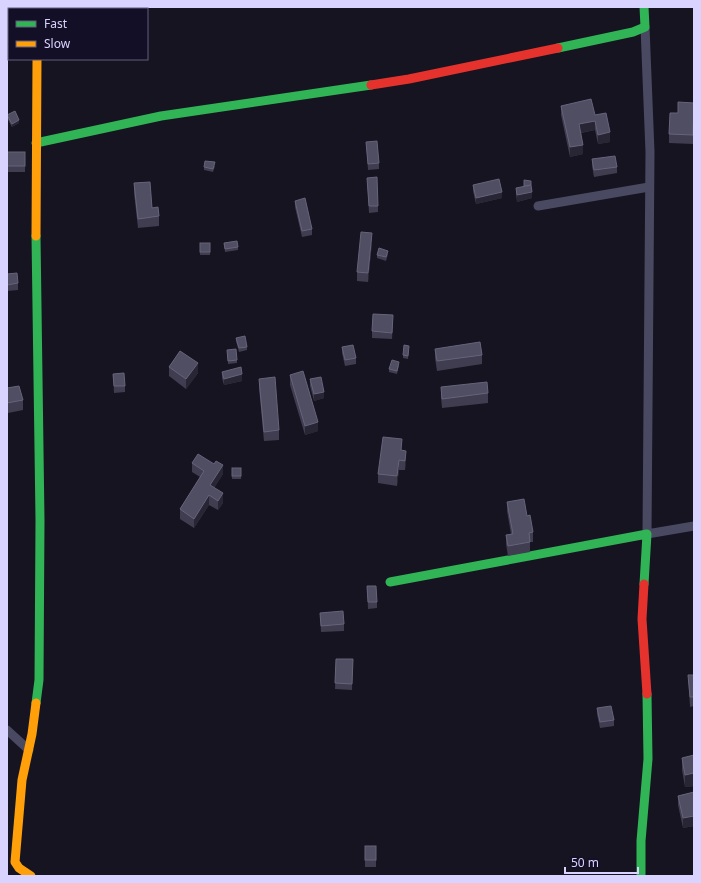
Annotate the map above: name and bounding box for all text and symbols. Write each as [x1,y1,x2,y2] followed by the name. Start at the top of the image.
[8,8,148,60] legend
[44,15,68,32] text: Fast
[44,35,71,52] text: Slow
[565,849,638,875] scale bar
[571,854,599,871] text: 50 m

